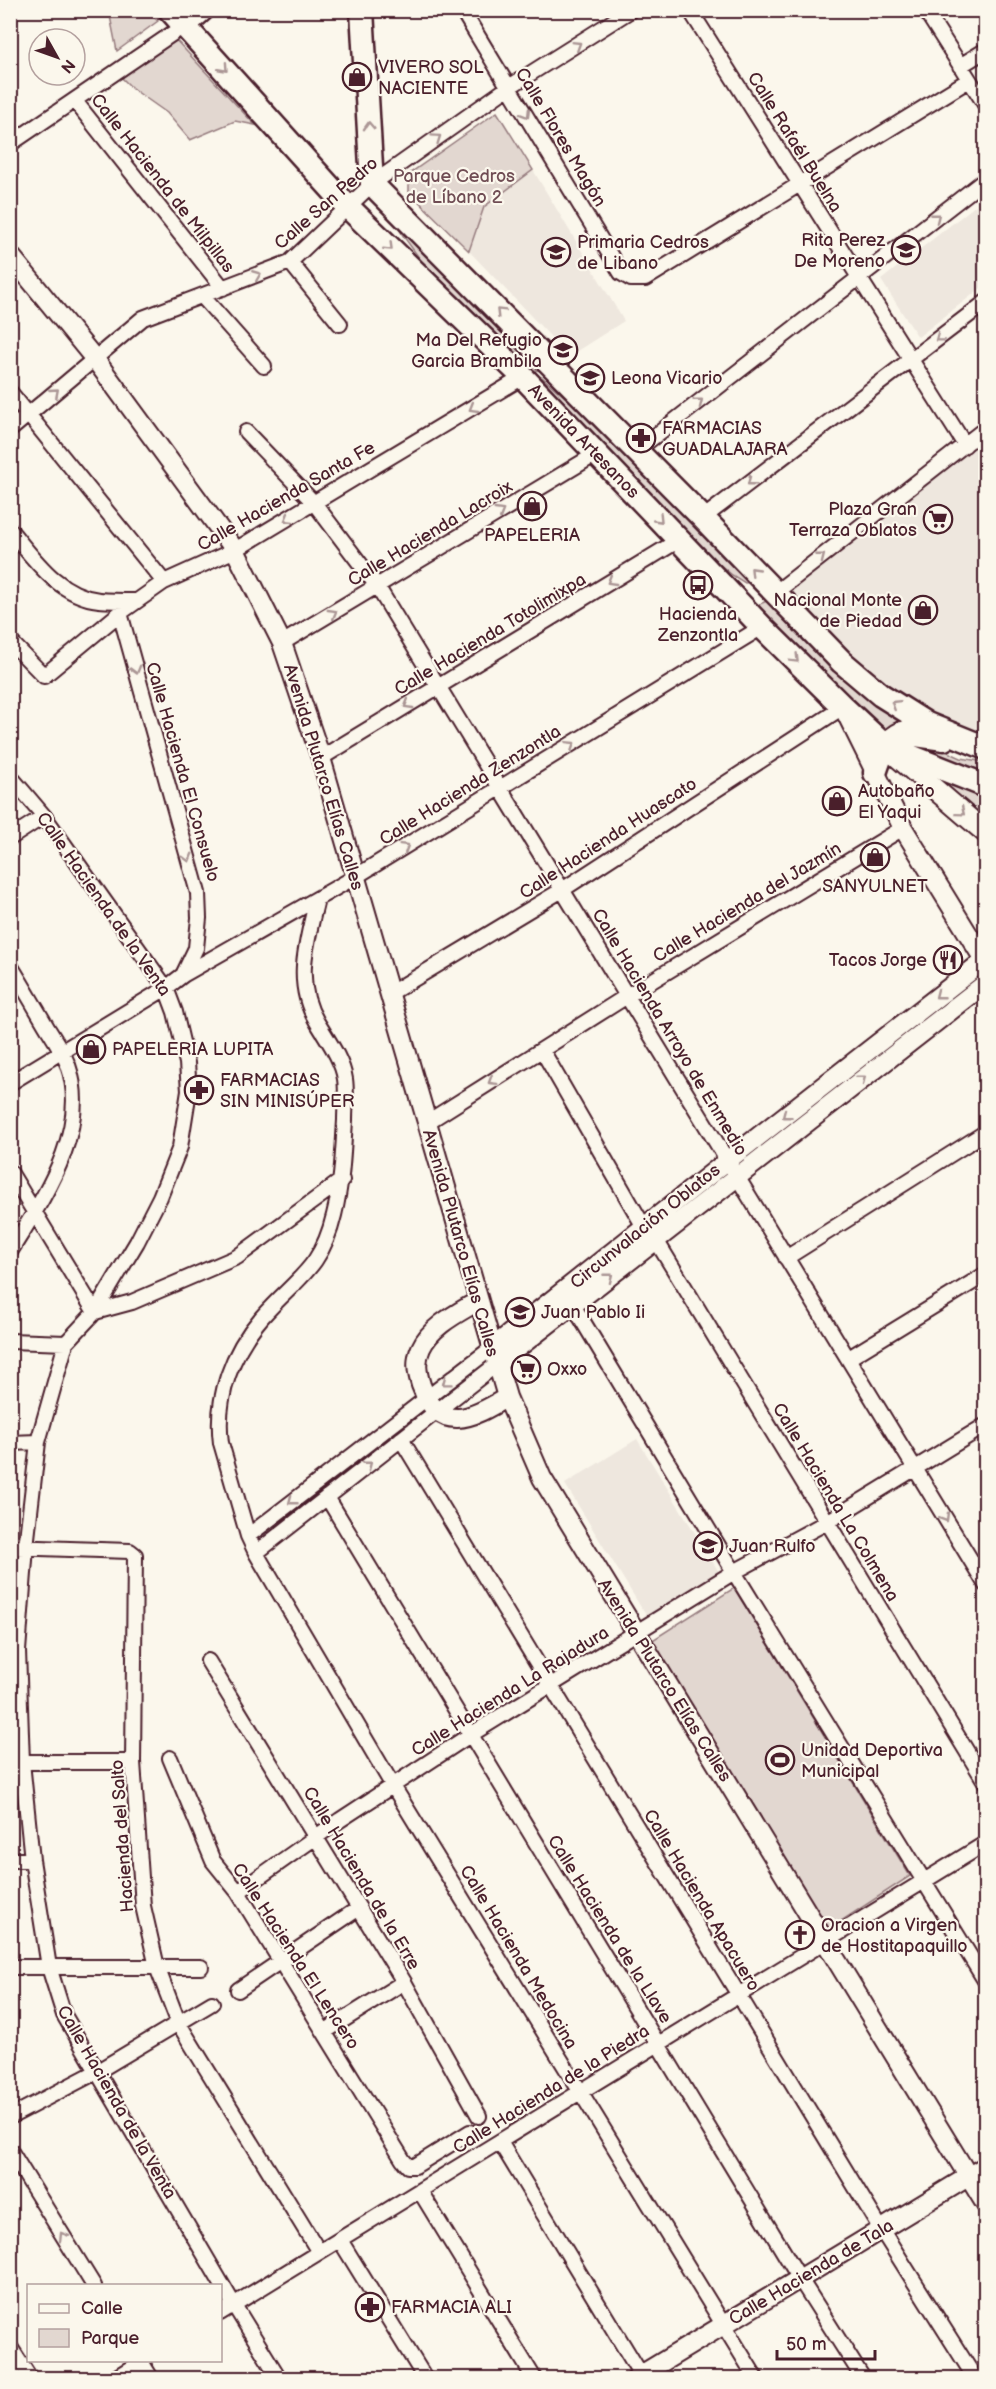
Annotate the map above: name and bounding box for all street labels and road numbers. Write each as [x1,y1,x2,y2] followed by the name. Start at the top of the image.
[511,64,610,211] street label: Calle Flores Magón
[743,68,846,216] street label: Calle Rafaél Buelna
[86,90,239,277] street label: Calle Hacienda de Milpillas
[270,153,382,254] street label: Calle San Pedro
[524,380,644,503] street label: Avenida Artesanos
[194,437,379,556] street label: Calle Hacienda Santa Fe
[344,476,517,591] street label: Calle Hacienda Lacroix
[391,569,590,700] street label: Calle Hacienda Totolimixpa
[141,660,224,884] street label: Calle Hacienda El Consuelo
[279,662,368,893] street label: Avenida Plutarco Elías Calles
[376,721,565,850] street label: Calle Hacienda Zenzontla
[516,773,701,904] street label: Calle Hacienda Huascato
[32,808,175,1000] street label: Calle Hacienda de la Venta
[649,838,845,967] street label: Calle Hacienda del Jazmín
[587,905,752,1160] street label: Calle Hacienda Arroyo de Enmedio
[418,1127,503,1359] street label: Avenida Plutarco Elías Calles
[566,1159,725,1293] street label: Circunvalación Oblatos
[768,1399,903,1605] street label: Calle Hacienda La Colmena
[593,1575,736,1786] street label: Avenida Plutarco Elías Calles
[408,1622,613,1761] street label: Calle Hacienda La Rajadura
[107,1759,138,1913] street label: Hacienda del Salto
[299,1783,425,1974] street label: Calle Hacienda de la Erre
[639,1806,764,1995] street label: Calle Hacienda Apacuero
[543,1831,676,2028] street label: Calle Hacienda de la Llave
[227,1859,364,2053] street label: Calle Hacienda El Lencero
[455,1862,582,2053] street label: Calle Hacienda Medocina
[53,2002,181,2203] street label: Calle Hacienda de la Venta
[449,2020,653,2159] street label: Calle Hacienda de la Piedra
[725,2215,897,2330] street label: Calle Hacienda de Tala

